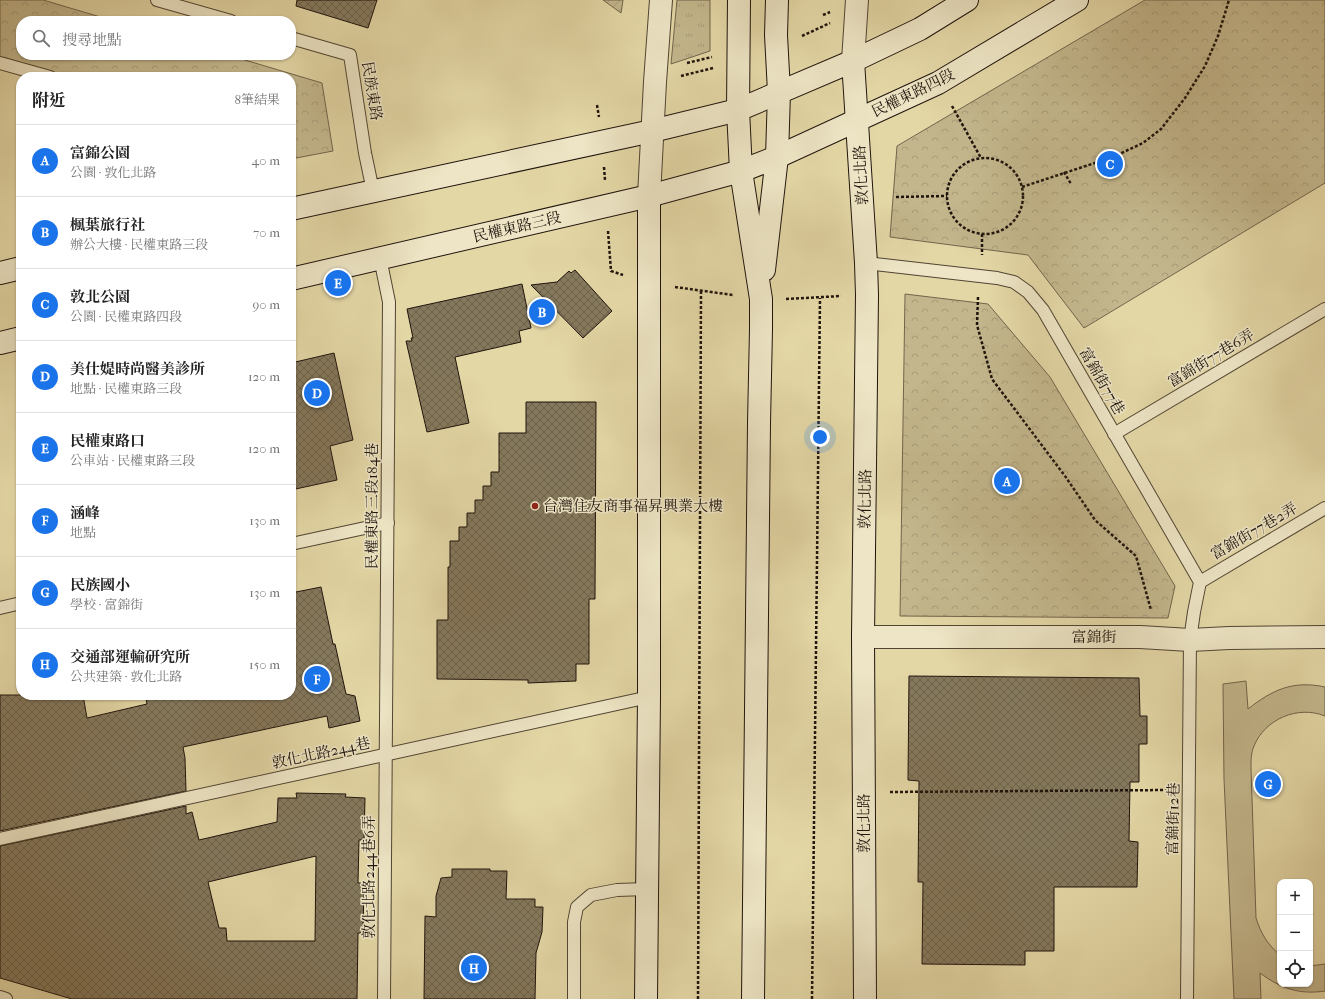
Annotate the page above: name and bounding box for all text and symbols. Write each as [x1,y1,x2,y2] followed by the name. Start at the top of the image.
[16,16,296,60] search box
[30,27,52,49] icon: search
[62,31,122,49] text: 搜尋地點
[358,60,386,122] street label: 民族東路
[869,65,957,121] street label: 民權東路四段
[32,90,66,110] text: 附近
[234,92,280,107] text: 8筆結果
[70,144,130,162] text: 富錦公園
[850,145,872,205] street label: 敦化北路
[1097,149,1123,179] pin: C
[41,153,49,168] text: A
[252,153,280,168] text: 40 m
[70,165,156,180] text: 公園 · 敦化北路
[471,208,563,246] street label: 民權東路三段
[70,216,145,234] text: 楓葉旅行社
[41,225,49,240] text: B
[253,225,280,240] text: 70 m
[70,237,208,252] text: 辦公大樓 · 民權東路三段
[325,268,351,298] pin: E
[70,288,130,306] text: 敦北公園
[41,297,49,312] text: C
[252,297,280,312] text: 90 m
[529,297,555,327] pin: B
[70,309,182,324] text: 公園 · 民權東路四段
[1165,325,1257,391] street label: 富錦街77巷6弄
[1076,344,1128,418] street label: 富錦街77巷
[70,360,205,378] text: 美仕媞時尚醫美診所
[40,369,50,384] text: D
[248,369,280,384] text: 120 m
[304,378,330,408] pin: D
[70,381,182,396] text: 地點 · 民權東路三段
[810,427,830,447] your location
[70,432,145,450] text: 民權東路口
[41,441,49,456] text: E
[248,441,280,456] text: 120 m
[363,443,381,569] street label: 民權東路三段184巷
[70,453,195,468] text: 公車站 · 民權東路三段
[994,466,1020,496] pin: A
[855,469,875,529] street label: 敦化北路
[543,497,723,515] place label: 台灣住友商事福昇興業大樓
[1207,499,1301,563] street label: 富錦街77巷2弄
[530,501,540,511] marker: 台灣住友商事福昇興業大樓
[70,504,100,522] text: 涵峰
[42,513,48,528] text: F
[249,513,280,528] text: 130 m
[70,525,96,540] text: 地點
[70,576,130,594] text: 民族國小
[40,585,50,600] text: G
[249,585,280,600] text: 130 m
[70,597,143,612] text: 學校 · 富錦街
[1071,628,1117,646] street label: 富錦街
[70,648,190,666] text: 交通部運輸研究所
[40,657,50,672] text: H
[249,657,280,672] text: 150 m
[304,664,330,694] pin: F
[70,669,182,684] text: 公共建築 · 敦化北路
[270,734,372,772] street label: 敦化北路244巷
[1255,769,1281,799] pin: G
[1163,782,1183,856] street label: 富錦街12巷
[855,793,873,853] street label: 敦化北路
[360,815,378,939] street label: 敦化北路244巷6弄
[1277,879,1313,987] map controls
[1277,879,1313,915] button: +
[1277,915,1313,951] button: −
[1277,951,1313,987] button: locate
[461,953,487,983] pin: H

